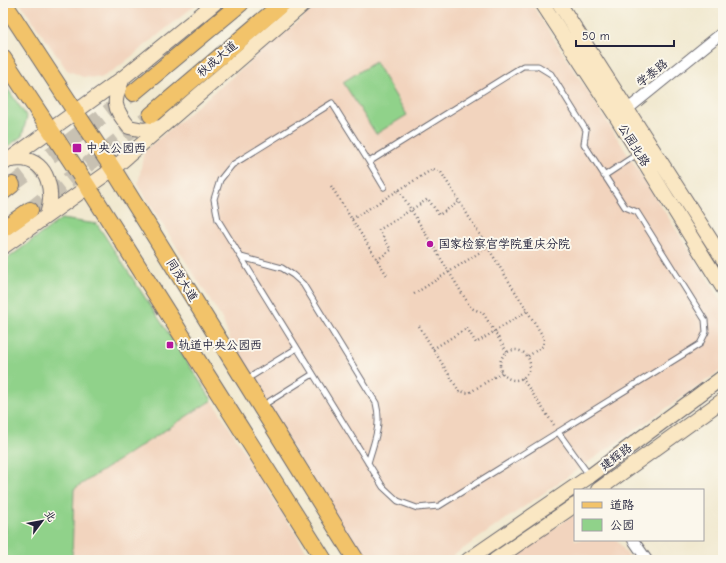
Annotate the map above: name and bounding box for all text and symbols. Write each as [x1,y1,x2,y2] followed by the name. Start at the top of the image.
[576,22,674,48] scale bar
[582,29,610,43] text: 50 m
[194,38,240,80] street label: 秋成大道
[634,56,670,90] street label: 学泰路
[615,121,653,169] street label: 公园北路
[86,141,146,155] place label: 中央公园西
[71,142,83,154] marker: 中央公园西
[438,237,570,251] place label: 国家检察官学院重庆分院
[425,239,435,249] marker: 国家检察官学院重庆分院
[163,256,201,304] street label: 同茂大道
[178,338,262,352] place label: 轨道中央公园西
[165,340,175,350] marker: 轨道中央公园西
[597,441,635,473] street label: 建辉路
[574,489,704,541] legend
[610,498,634,512] text: 道路
[22,501,62,541] north arrow
[42,508,58,524] text: 北
[610,518,634,532] text: 公园

